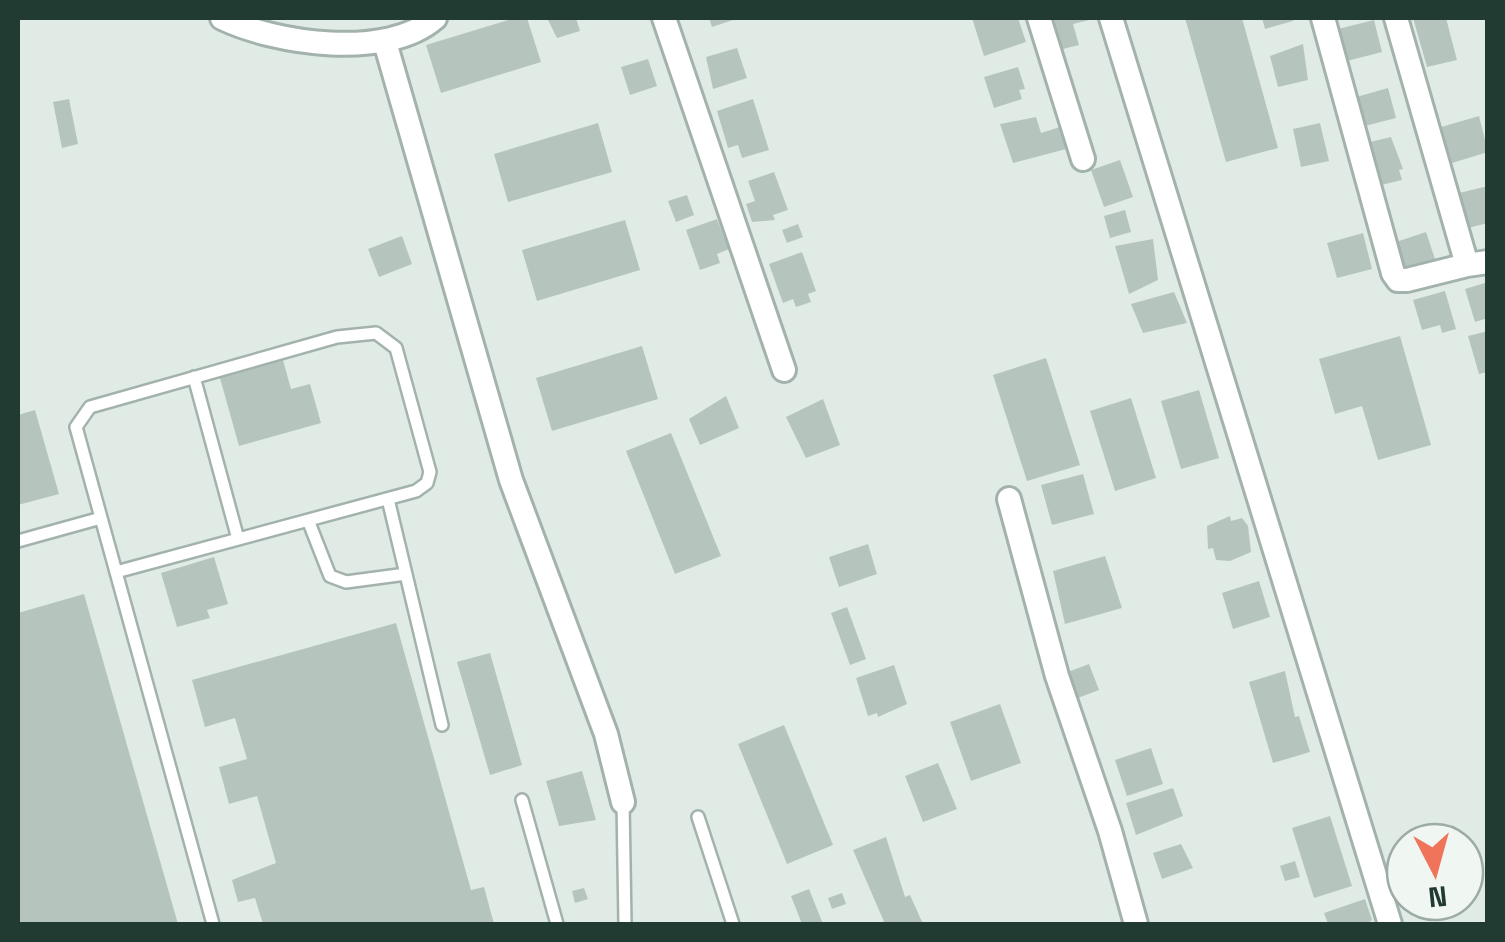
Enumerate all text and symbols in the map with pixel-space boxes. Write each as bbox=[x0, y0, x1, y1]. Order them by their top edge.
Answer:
north arrow bbox=[1385, 822, 1485, 922]
text: N bbox=[1426, 878, 1449, 916]

